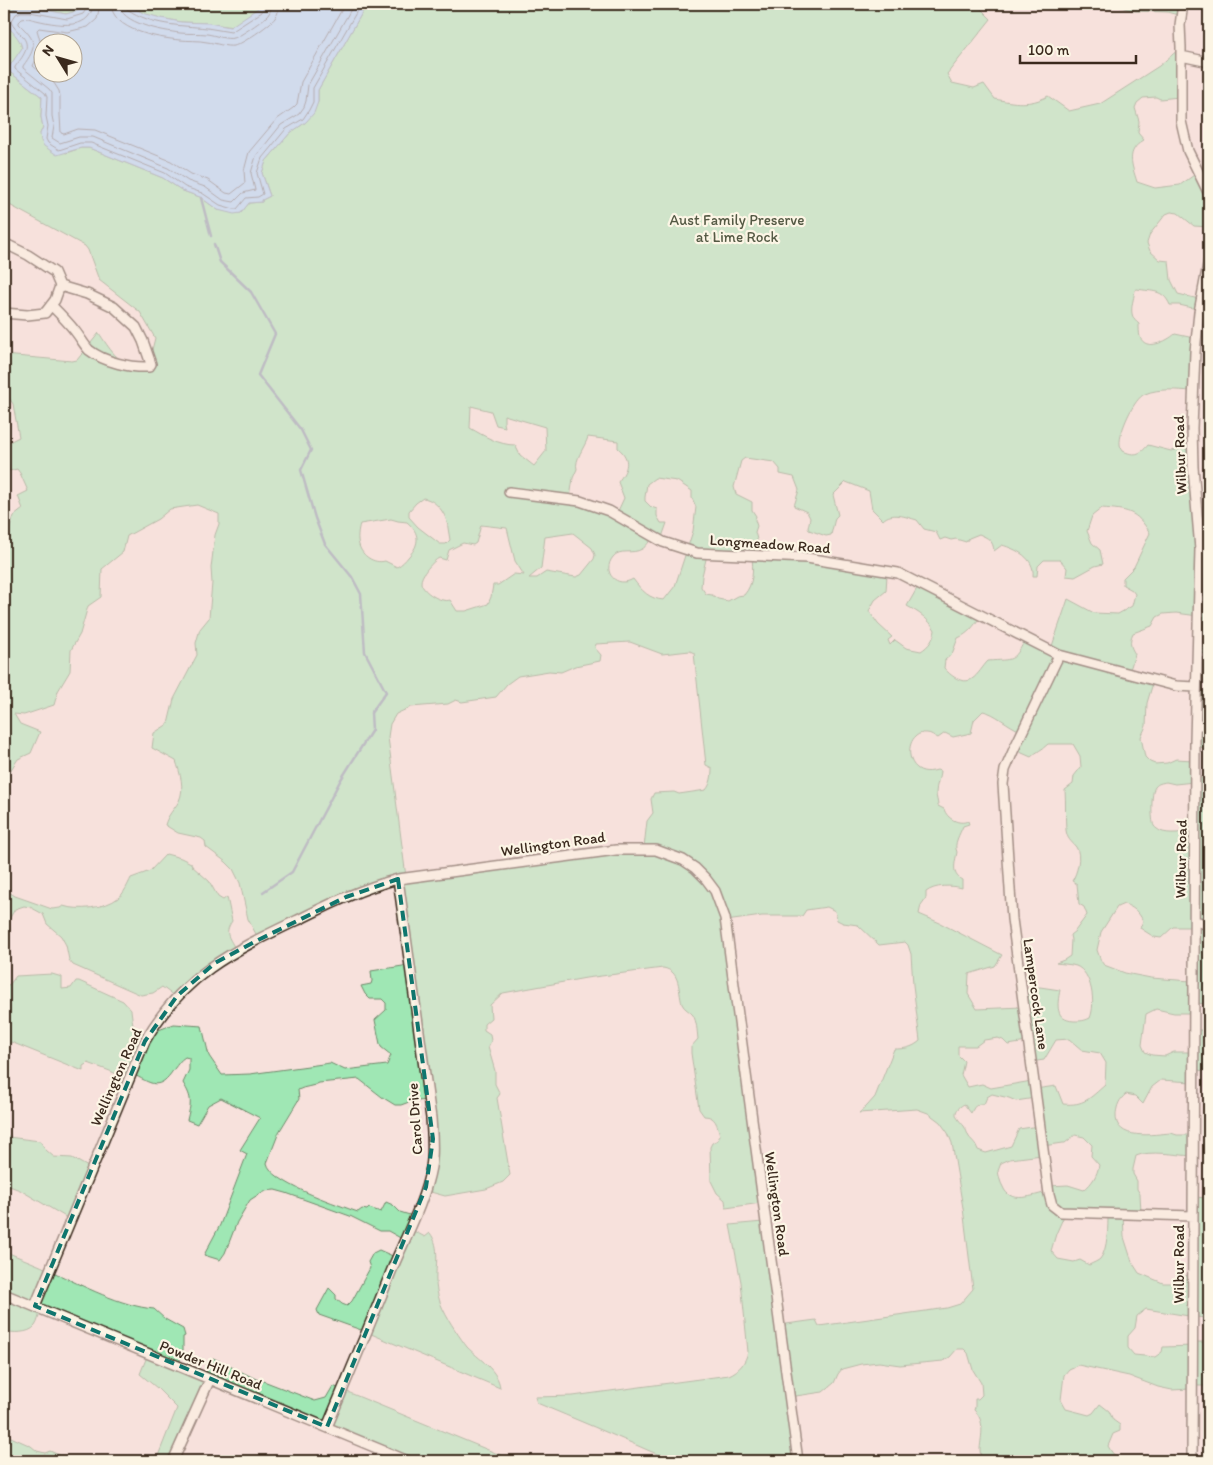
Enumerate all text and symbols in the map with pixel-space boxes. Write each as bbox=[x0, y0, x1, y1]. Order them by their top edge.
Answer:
north arrow bbox=[32, 32, 82, 82]
scale bar bbox=[1020, 32, 1137, 64]
text: 100 m bbox=[1028, 41, 1070, 59]
text: N bbox=[38, 42, 58, 59]
park label: Aust Family Preserve at Lime Rock bbox=[670, 211, 804, 246]
street label: Wilbur Road bbox=[1170, 414, 1190, 495]
street label: Longmeadow Road bbox=[709, 531, 831, 557]
street label: Wilbur Road bbox=[1171, 819, 1191, 899]
street label: Wellington Road bbox=[500, 828, 607, 860]
street label: Lampercock Lane bbox=[1019, 937, 1053, 1051]
street label: Wellington Road bbox=[86, 1025, 146, 1129]
street label: Carol Drive bbox=[404, 1082, 426, 1156]
street label: Wellington Road bbox=[761, 1151, 793, 1258]
street label: Wilbur Road bbox=[1170, 1224, 1188, 1304]
street label: Powder Hill Road bbox=[157, 1336, 265, 1394]

